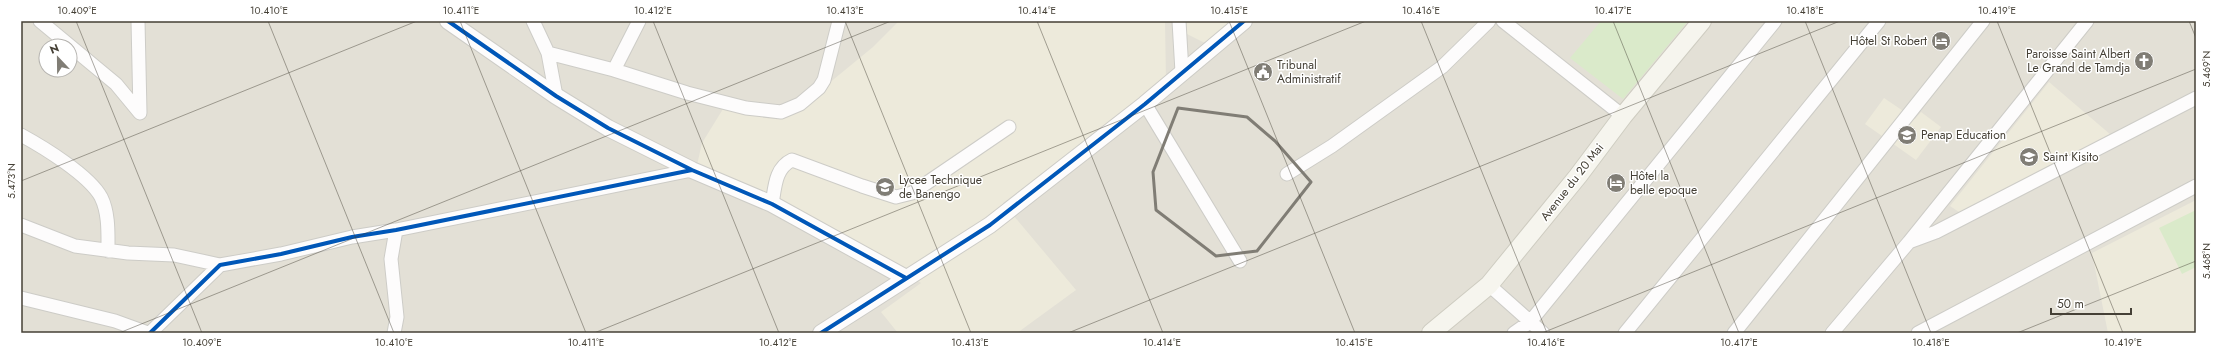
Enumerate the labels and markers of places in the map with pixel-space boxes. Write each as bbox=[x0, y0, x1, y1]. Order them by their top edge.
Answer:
hotel icon: Hôtel St Robert bbox=[1930, 30, 1952, 52]
place label: Hôtel St Robert bbox=[1850, 32, 1927, 50]
place label: Paroisse Saint Albert Le Grand de Tamdja bbox=[2026, 45, 2130, 77]
church icon: Paroisse Saint Albert Le Grand de Tamdja bbox=[2133, 50, 2155, 72]
place label: Tribunal Administratif bbox=[1277, 56, 1341, 88]
public building icon: Tribunal Administratif bbox=[1252, 61, 1274, 83]
school or university icon: Penap Education bbox=[1896, 124, 1918, 146]
place label: Penap Education bbox=[1921, 126, 2006, 144]
school or university icon: Saint Kisito bbox=[2018, 146, 2040, 168]
place label: Saint Kisito bbox=[2043, 148, 2099, 166]
place label: Hôtel la belle epoque bbox=[1630, 167, 1697, 199]
place label: Lycee Technique de Banengo bbox=[899, 171, 982, 203]
hotel icon: Hôtel la belle epoque bbox=[1605, 172, 1627, 194]
school or university icon: Lycee Technique de Banengo bbox=[874, 176, 896, 198]

